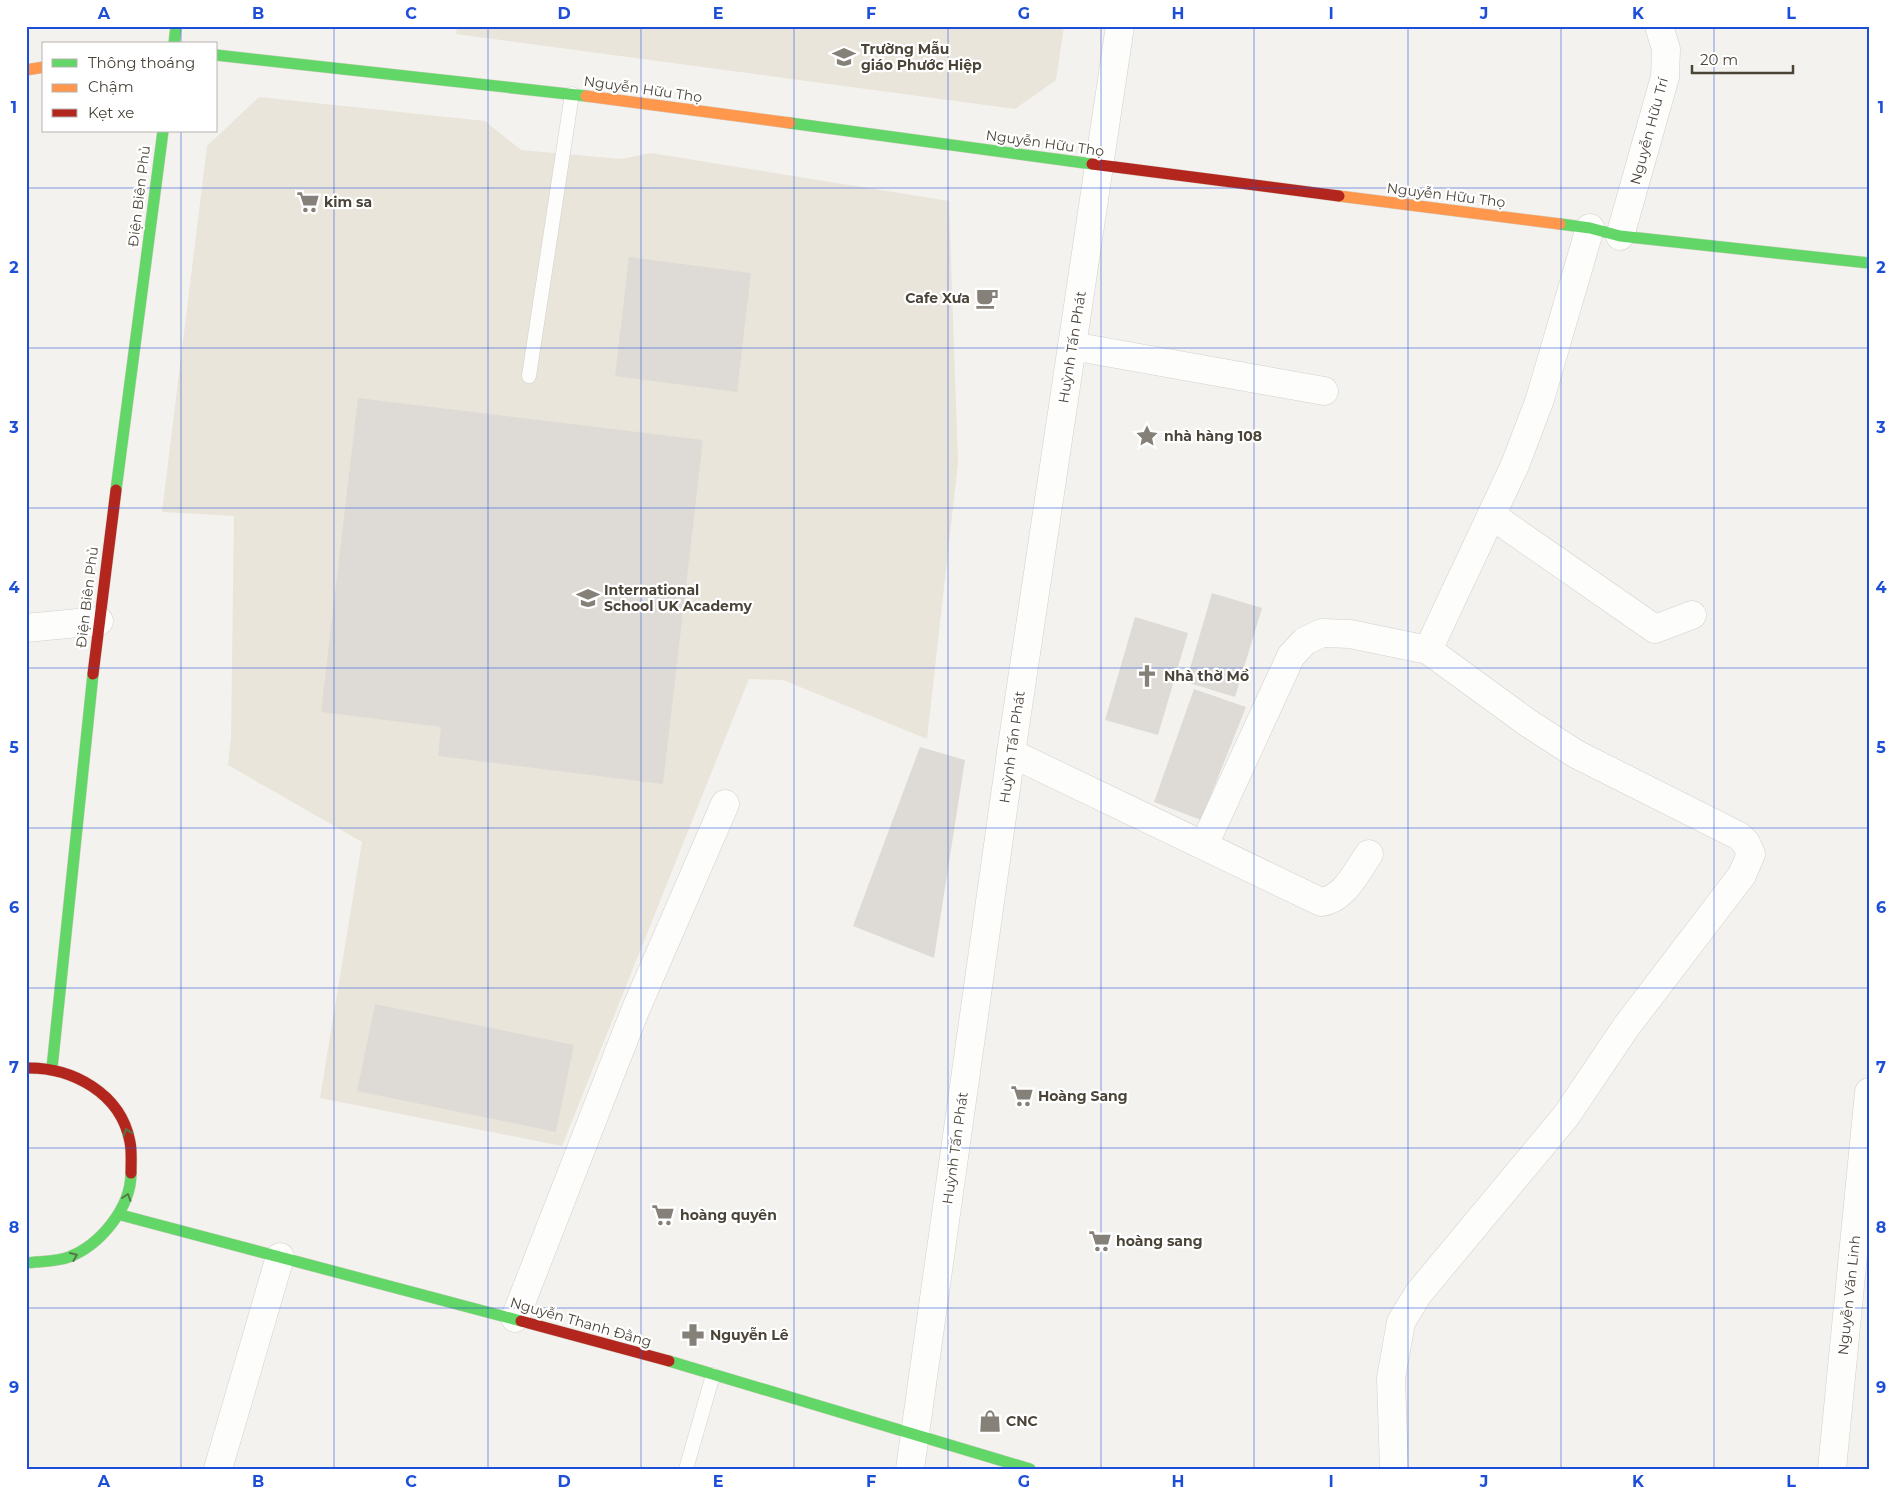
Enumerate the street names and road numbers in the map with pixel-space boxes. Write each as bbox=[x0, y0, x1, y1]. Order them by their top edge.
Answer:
street label: Nguyễn Hữu Thọ bbox=[583, 72, 704, 106]
street label: Nguyễn Hữu Trí bbox=[1626, 74, 1672, 187]
street label: Nguyễn Hữu Thọ bbox=[985, 126, 1106, 160]
street label: Điện Biên Phủ bbox=[124, 144, 154, 248]
street label: Nguyễn Hữu Thọ bbox=[1386, 179, 1507, 211]
street label: Huỳnh Tấn Phát bbox=[1054, 289, 1090, 404]
street label: Điện Biên Phủ bbox=[72, 545, 102, 649]
street label: Huỳnh Tấn Phát bbox=[995, 689, 1029, 804]
street label: Huỳnh Tấn Phát bbox=[938, 1090, 972, 1205]
street label: Nguyễn Văn Linh bbox=[1834, 1234, 1864, 1356]
street label: Nguyễn Thanh Đằng bbox=[508, 1293, 654, 1351]

